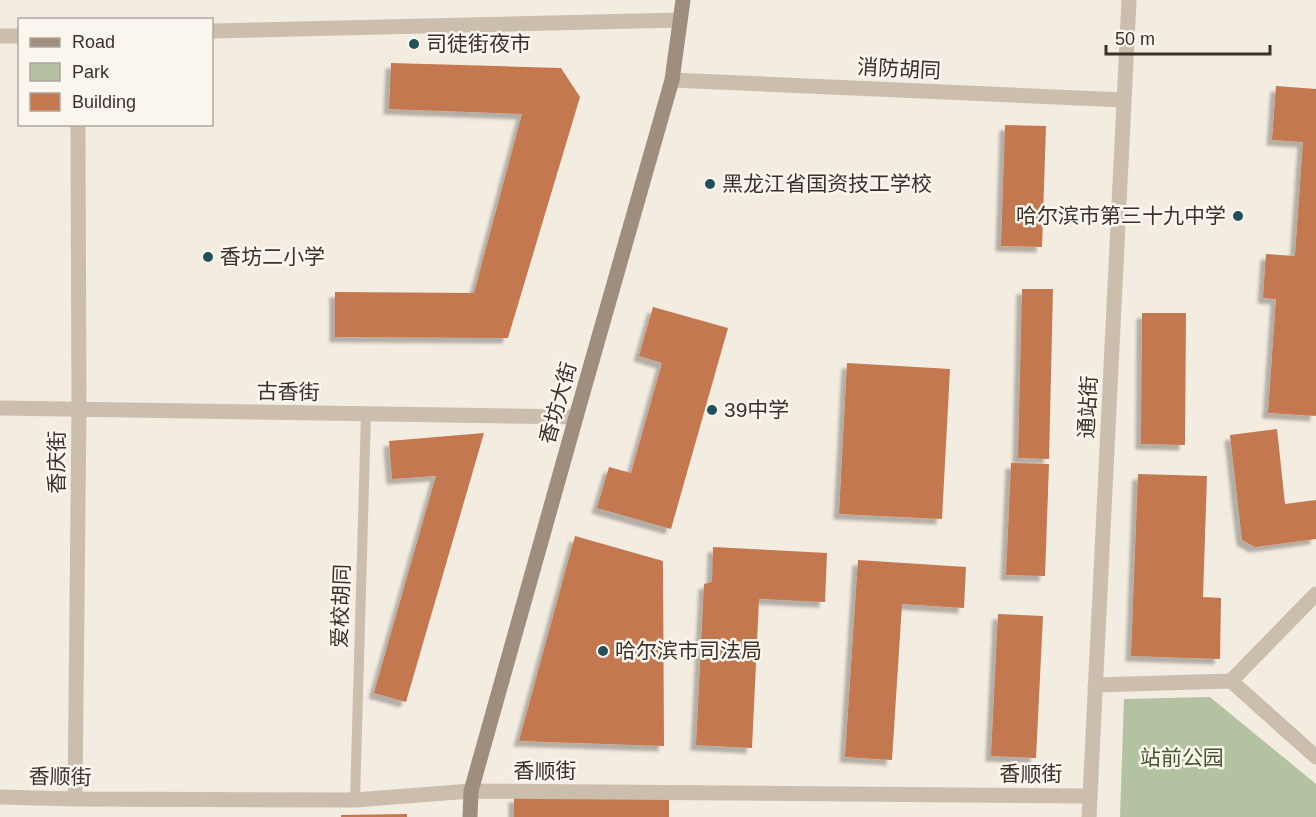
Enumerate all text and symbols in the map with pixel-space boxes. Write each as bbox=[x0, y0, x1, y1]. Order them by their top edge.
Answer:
legend bbox=[18, 18, 213, 126]
scale bar bbox=[1106, 18, 1270, 56]
text: 50 m bbox=[1115, 29, 1155, 49]
text: Road bbox=[72, 32, 115, 52]
place label: 司徒街夜市 bbox=[426, 32, 531, 55]
marker: 司徒街夜市 bbox=[407, 37, 421, 51]
street label: 消防胡同 bbox=[856, 55, 942, 82]
text: Park bbox=[72, 62, 110, 82]
text: Building bbox=[72, 92, 136, 112]
place label: 黑龙江省国资技工学校 bbox=[722, 172, 932, 195]
marker: 黑龙江省国资技工学校 bbox=[703, 177, 717, 191]
place label: 哈尔滨市第三十九中学 bbox=[1016, 204, 1226, 227]
marker: 哈尔滨市第三十九中学 bbox=[1231, 209, 1245, 223]
place label: 香坊二小学 bbox=[220, 245, 325, 268]
marker: 香坊二小学 bbox=[201, 250, 215, 264]
street label: 香坊大街 bbox=[535, 359, 580, 446]
street label: 通站街 bbox=[1074, 375, 1101, 439]
street label: 古香街 bbox=[256, 379, 320, 404]
place label: 39中学 bbox=[724, 398, 789, 421]
marker: 39中学 bbox=[705, 403, 719, 417]
street label: 香庆街 bbox=[45, 431, 68, 494]
street label: 爱校胡同 bbox=[328, 564, 353, 648]
place label: 哈尔滨市司法局 bbox=[615, 639, 762, 662]
marker: 哈尔滨市司法局 bbox=[596, 644, 610, 658]
park label: 站前公园 bbox=[1140, 746, 1224, 769]
street label: 香顺街 bbox=[514, 759, 577, 782]
street label: 香顺街 bbox=[1000, 762, 1063, 785]
street label: 香顺街 bbox=[28, 764, 92, 789]

